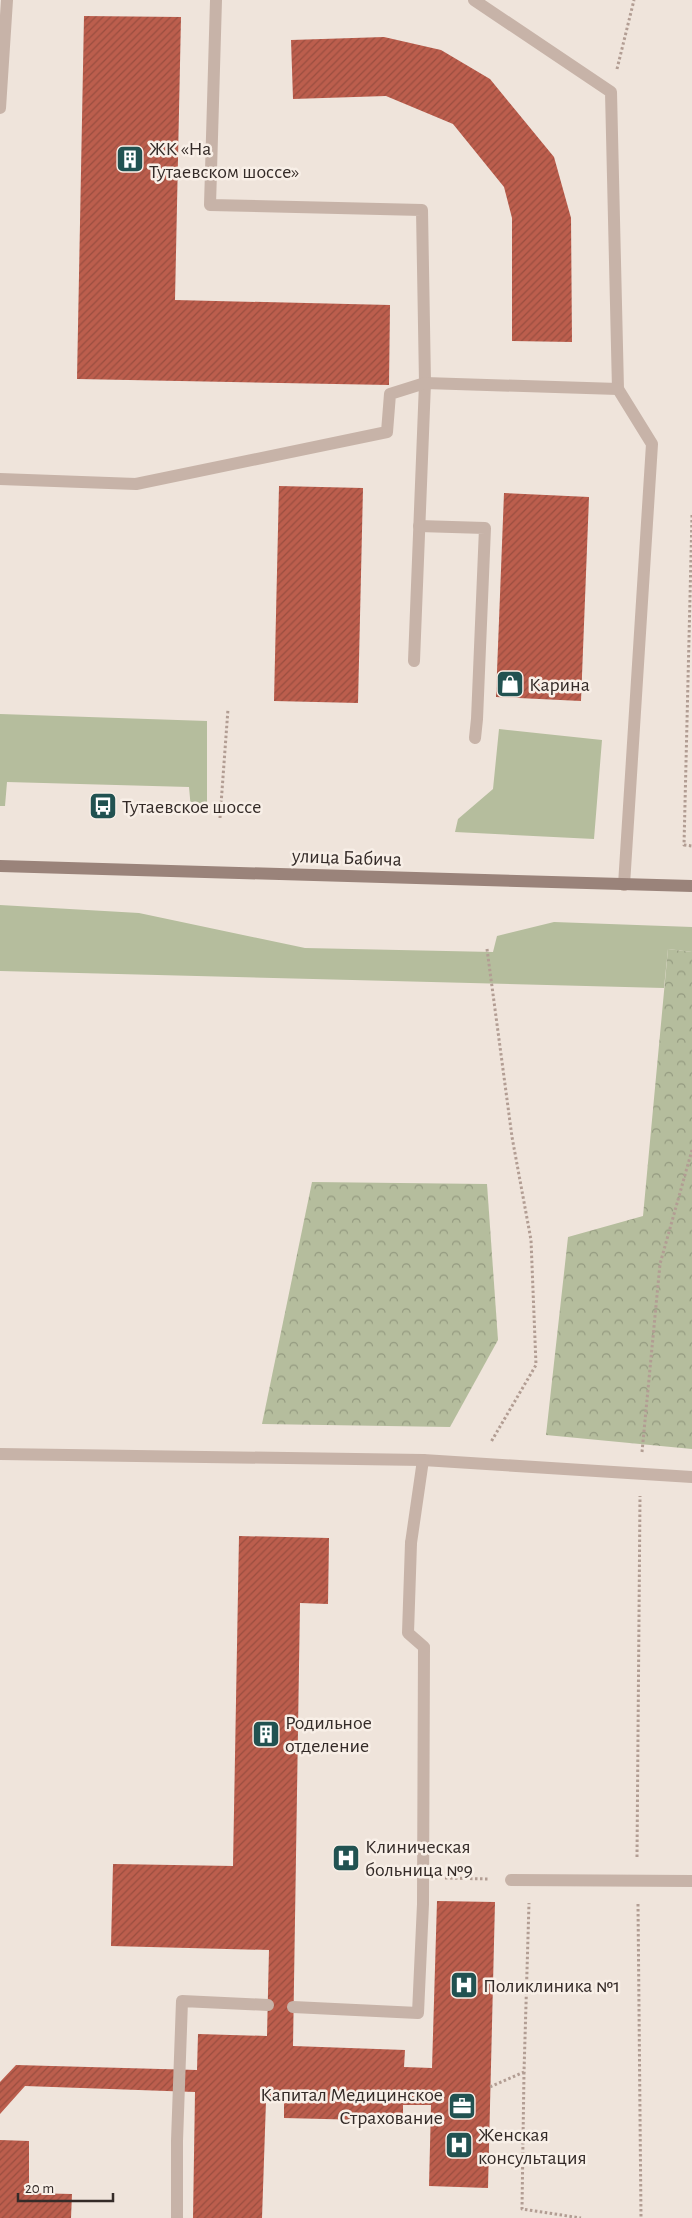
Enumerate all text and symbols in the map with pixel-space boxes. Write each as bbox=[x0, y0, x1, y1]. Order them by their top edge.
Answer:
place label: ЖК «На Тутаевском шоссе» bbox=[149, 139, 299, 182]
building icon: ЖК «На Тутаевском шоссе» bbox=[115, 144, 145, 174]
shop icon: Карина bbox=[495, 669, 525, 699]
place label: Карина bbox=[529, 675, 590, 695]
bus stop icon: Тутаевское шоссе bbox=[88, 791, 118, 821]
place label: Тутаевское шоссе bbox=[122, 797, 262, 817]
street label: улица Бабича bbox=[291, 846, 402, 870]
place label: Родильное отделение bbox=[285, 1713, 372, 1756]
building icon: Родильное отделение bbox=[251, 1719, 281, 1749]
place label: Клиническая больница №9 bbox=[365, 1837, 473, 1880]
hospital icon: Клиническая больница №9 bbox=[331, 1843, 361, 1873]
hospital icon: Поликлиника №1 bbox=[449, 1970, 479, 2000]
place label: Поликлиника №1 bbox=[483, 1976, 620, 1996]
place label: Капитал Медицинское Страхование bbox=[260, 2085, 443, 2128]
office icon: Капитал Медицинское Страхование bbox=[447, 2091, 477, 2121]
place label: Женская консультация bbox=[478, 2125, 587, 2168]
hospital icon: Женская консультация bbox=[444, 2130, 474, 2160]
scale bar bbox=[18, 2170, 112, 2202]
text: 20 m bbox=[25, 2181, 54, 2196]

